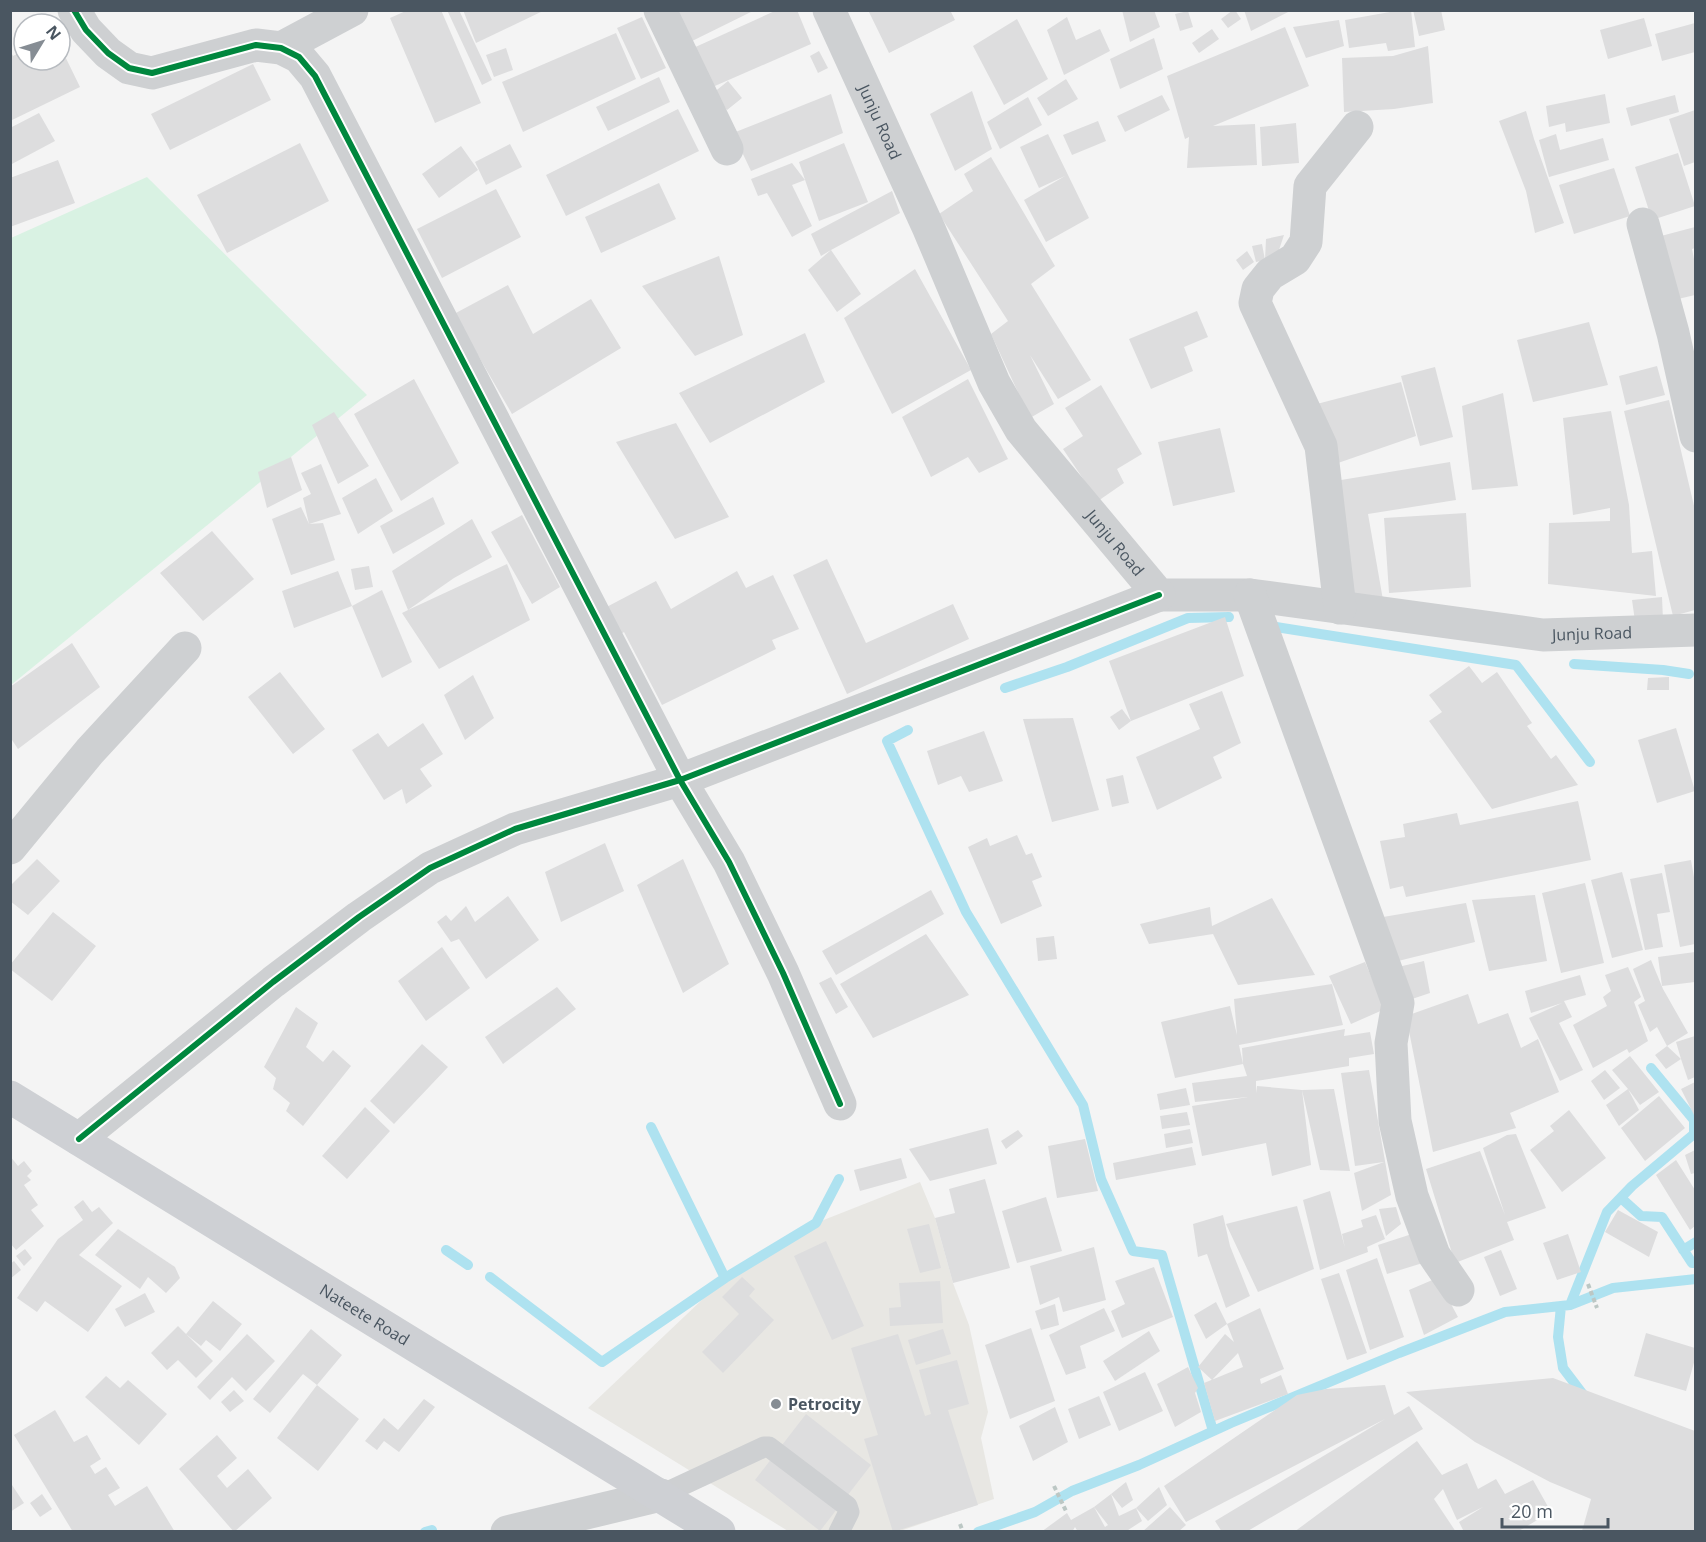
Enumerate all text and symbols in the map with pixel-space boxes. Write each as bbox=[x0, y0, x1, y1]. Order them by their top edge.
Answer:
north arrow bbox=[12, 12, 72, 72]
text: N bbox=[41, 21, 66, 45]
street label: Junju Road bbox=[853, 79, 907, 163]
street label: Junju Road bbox=[1080, 503, 1149, 580]
street label: Junju Road bbox=[1550, 621, 1632, 646]
street label: Nateete Road bbox=[316, 1279, 414, 1351]
place label: Petrocity bbox=[788, 1393, 862, 1415]
marker: Petrocity bbox=[769, 1397, 783, 1411]
scale bar bbox=[1502, 1491, 1608, 1529]
text: 20 m bbox=[1511, 1499, 1553, 1523]

